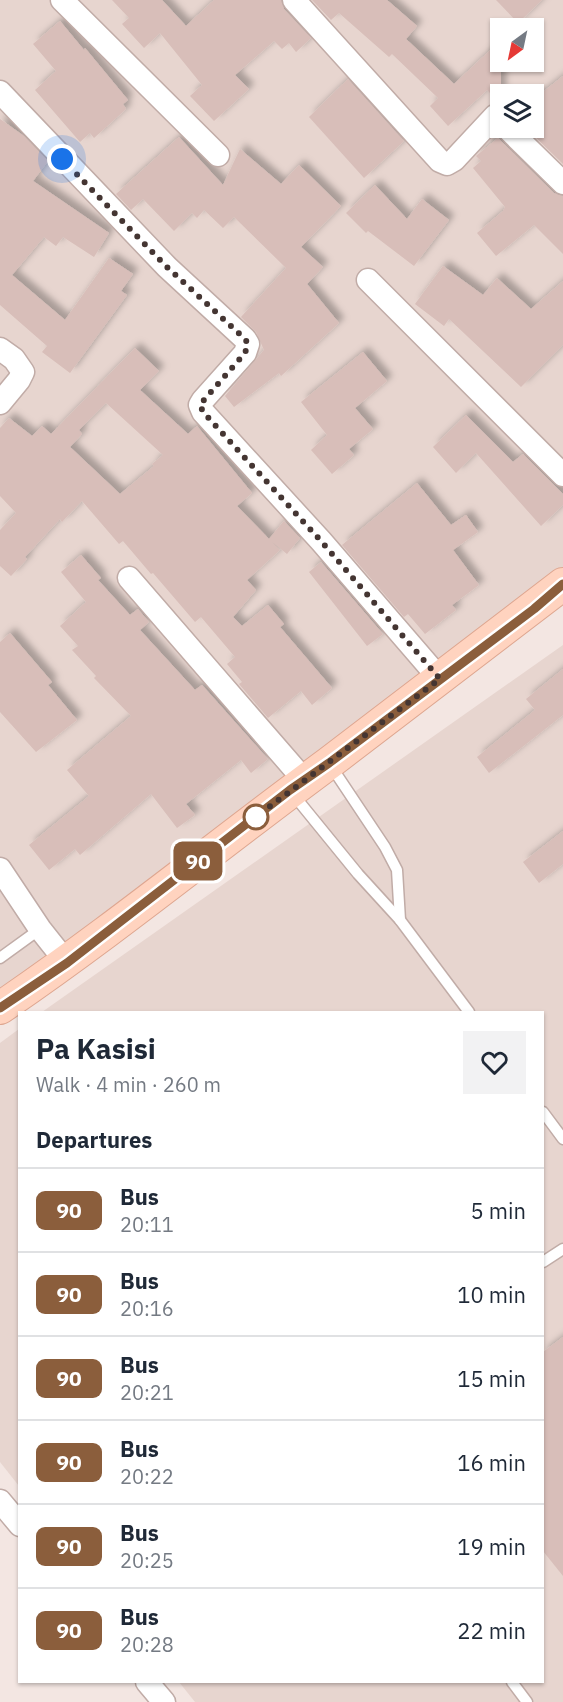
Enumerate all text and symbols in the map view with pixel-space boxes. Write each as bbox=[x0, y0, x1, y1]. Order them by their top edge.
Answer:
north arrow bbox=[490, 18, 544, 72]
map controls bbox=[490, 18, 544, 138]
button: layers bbox=[490, 84, 544, 138]
your location bbox=[47, 144, 77, 174]
unlabelled marker bbox=[243, 804, 269, 830]
line badge: 90 bbox=[171, 842, 225, 880]
text: 90 bbox=[185, 847, 211, 875]
text: Pa Kasisi bbox=[36, 1030, 156, 1067]
button: heart bbox=[463, 1031, 526, 1094]
text: Walk · 4 min · 260 m bbox=[36, 1071, 221, 1098]
text: Departures bbox=[36, 1125, 152, 1154]
text: Bus bbox=[120, 1182, 159, 1211]
text: 90 bbox=[56, 1196, 82, 1224]
text: 5 min bbox=[470, 1196, 526, 1225]
text: 20:11 bbox=[120, 1211, 174, 1238]
text: Bus bbox=[120, 1266, 159, 1295]
text: 90 bbox=[56, 1280, 82, 1308]
text: 10 min bbox=[457, 1280, 526, 1309]
text: 20:16 bbox=[120, 1295, 174, 1322]
text: Bus bbox=[120, 1350, 159, 1379]
text: 90 bbox=[56, 1364, 82, 1392]
text: 15 min bbox=[457, 1364, 526, 1393]
text: 20:21 bbox=[120, 1379, 174, 1406]
text: Bus bbox=[120, 1434, 159, 1463]
text: 90 bbox=[56, 1448, 82, 1476]
text: 16 min bbox=[457, 1448, 526, 1477]
text: 20:22 bbox=[120, 1463, 174, 1490]
text: Bus bbox=[120, 1518, 159, 1547]
text: 90 bbox=[56, 1532, 82, 1560]
text: 19 min bbox=[457, 1532, 526, 1561]
text: 20:25 bbox=[120, 1547, 174, 1574]
text: Bus bbox=[120, 1602, 159, 1631]
text: 90 bbox=[56, 1616, 82, 1644]
text: 22 min bbox=[457, 1616, 526, 1645]
text: 20:28 bbox=[120, 1631, 174, 1658]

